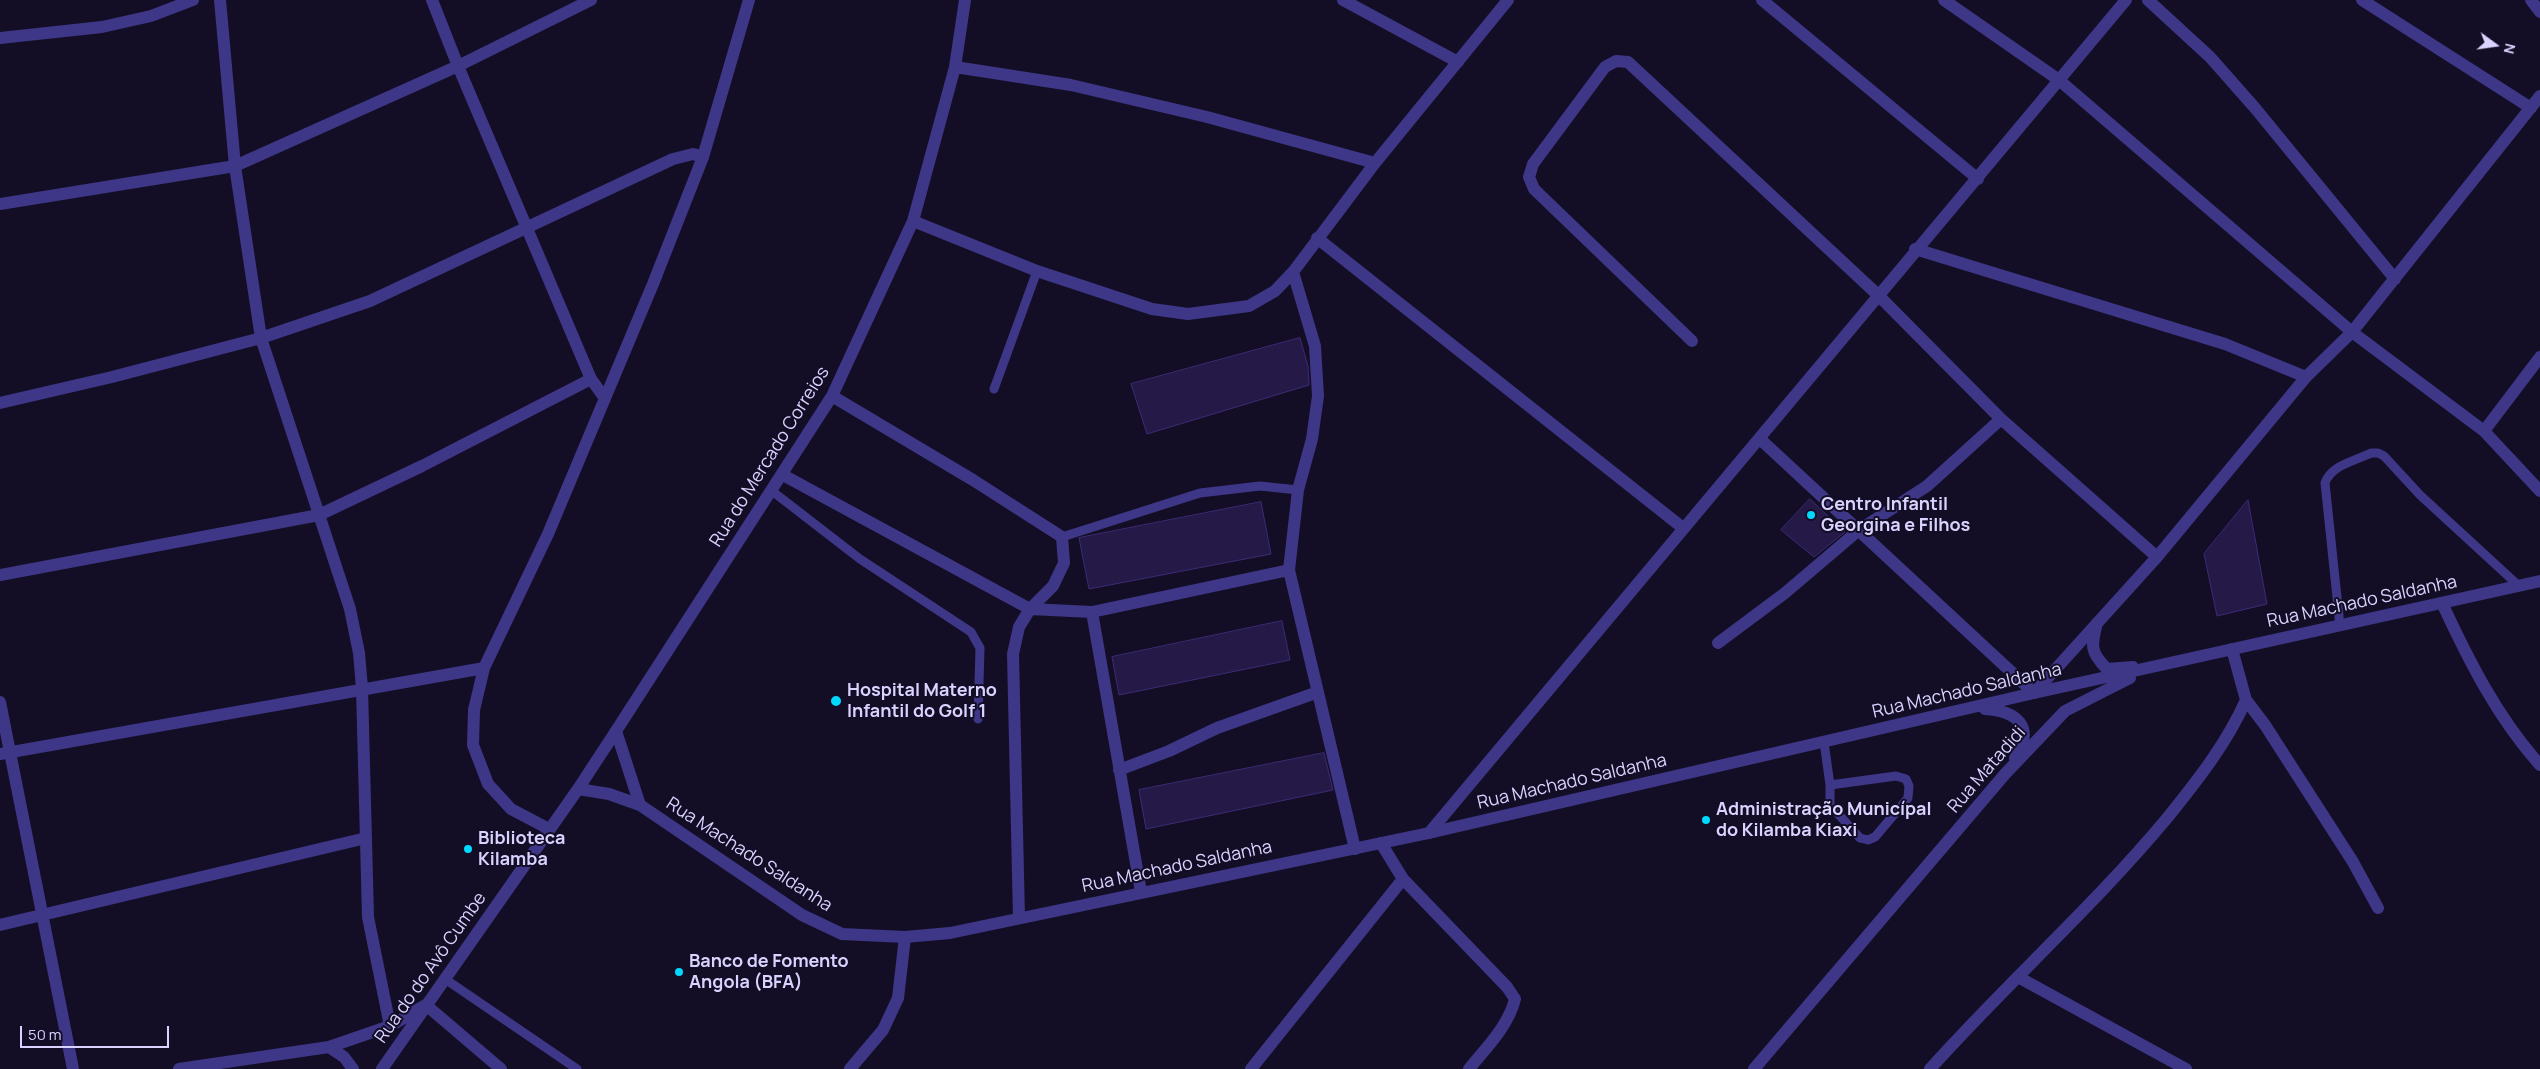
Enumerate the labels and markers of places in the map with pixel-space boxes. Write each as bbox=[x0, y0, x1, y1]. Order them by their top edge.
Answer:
place label: Centro Infantil Georgina e Filhos bbox=[1821, 494, 1970, 536]
marker: Centro Infantil Georgina e Filhos bbox=[1805, 509, 1817, 521]
place label: Hospital Materno Infantil do Golf 1 bbox=[847, 680, 997, 722]
marker: Hospital Materno Infantil do Golf 1 bbox=[829, 694, 843, 708]
place label: Administração Municípal do Kilamba Kiaxi bbox=[1716, 799, 1931, 842]
marker: Administração Municípal do Kilamba Kiaxi bbox=[1700, 814, 1712, 826]
place label: Biblioteca Kilamba bbox=[478, 828, 565, 871]
marker: Biblioteca Kilamba bbox=[462, 843, 474, 855]
place label: Banco de Fomento Angola (BFA) bbox=[689, 951, 849, 994]
marker: Banco de Fomento Angola (BFA) bbox=[673, 966, 685, 978]

